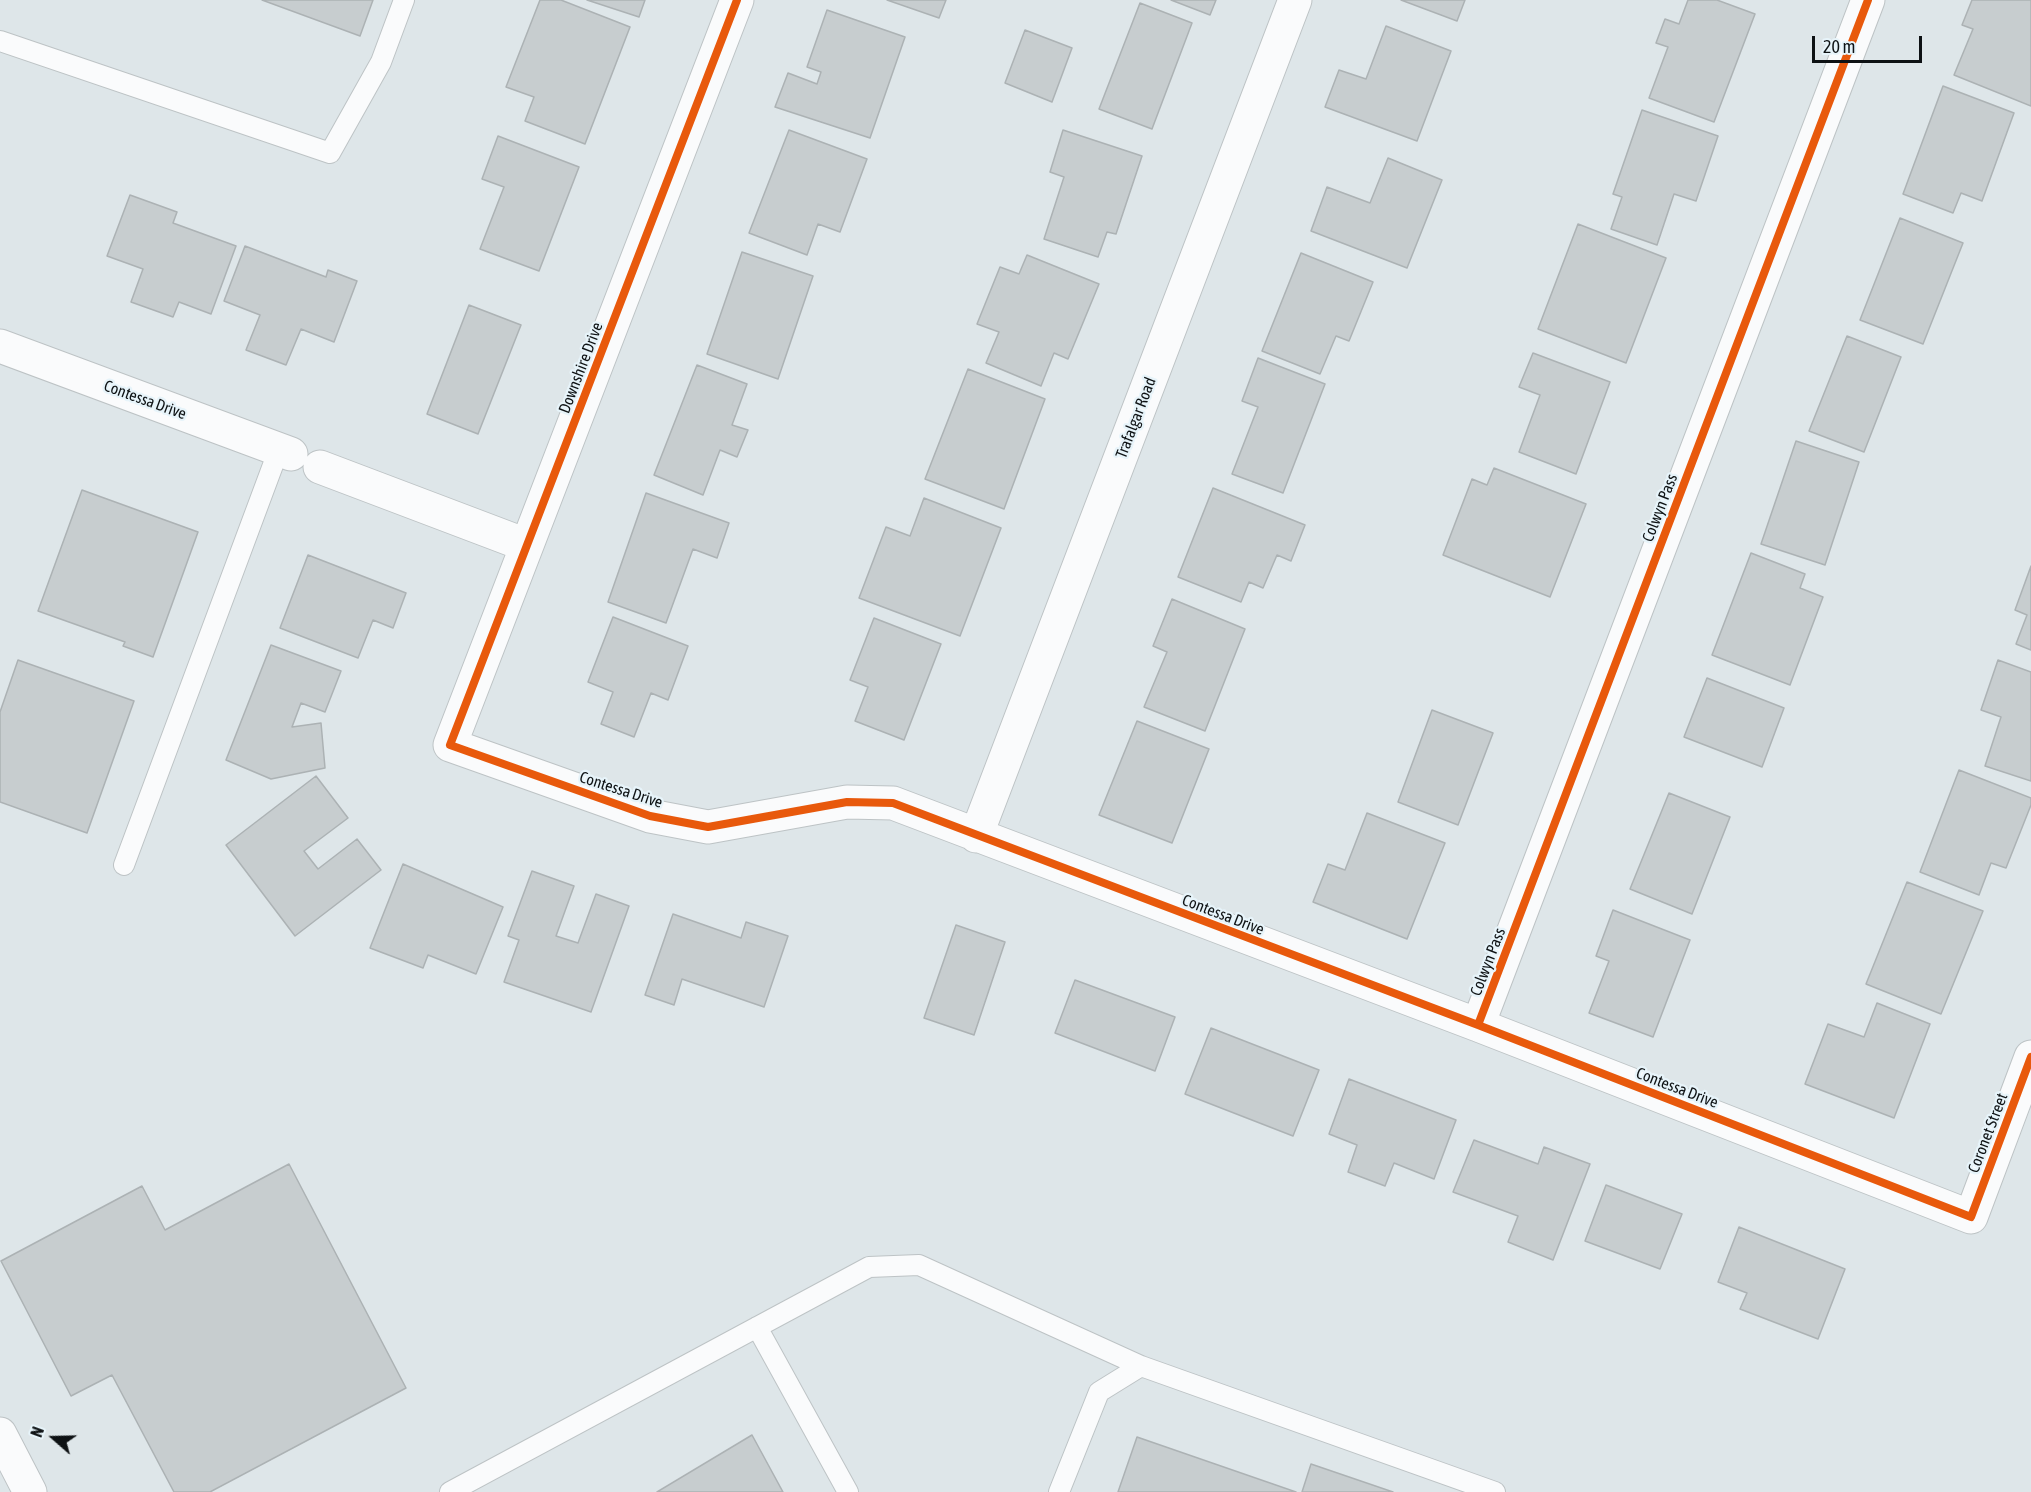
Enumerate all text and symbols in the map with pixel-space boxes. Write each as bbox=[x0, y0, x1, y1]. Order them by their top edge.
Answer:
scale bar bbox=[1815, 24, 1924, 62]
text: 20 m bbox=[1823, 36, 1855, 57]
street label: Downshire Drive bbox=[555, 320, 607, 416]
street label: Trafalgar Road bbox=[1112, 375, 1160, 461]
street label: Contessa Drive bbox=[101, 376, 189, 424]
street label: Colwyn Pass bbox=[1638, 471, 1682, 545]
street label: Contessa Drive bbox=[577, 768, 665, 812]
street label: Contessa Drive bbox=[1179, 891, 1267, 939]
street label: Colwyn Pass bbox=[1466, 925, 1510, 999]
street label: Contessa Drive bbox=[1633, 1064, 1721, 1112]
street label: Coronet Street bbox=[1964, 1090, 2012, 1176]
north arrow bbox=[24, 1408, 84, 1468]
text: N bbox=[27, 1424, 47, 1439]

